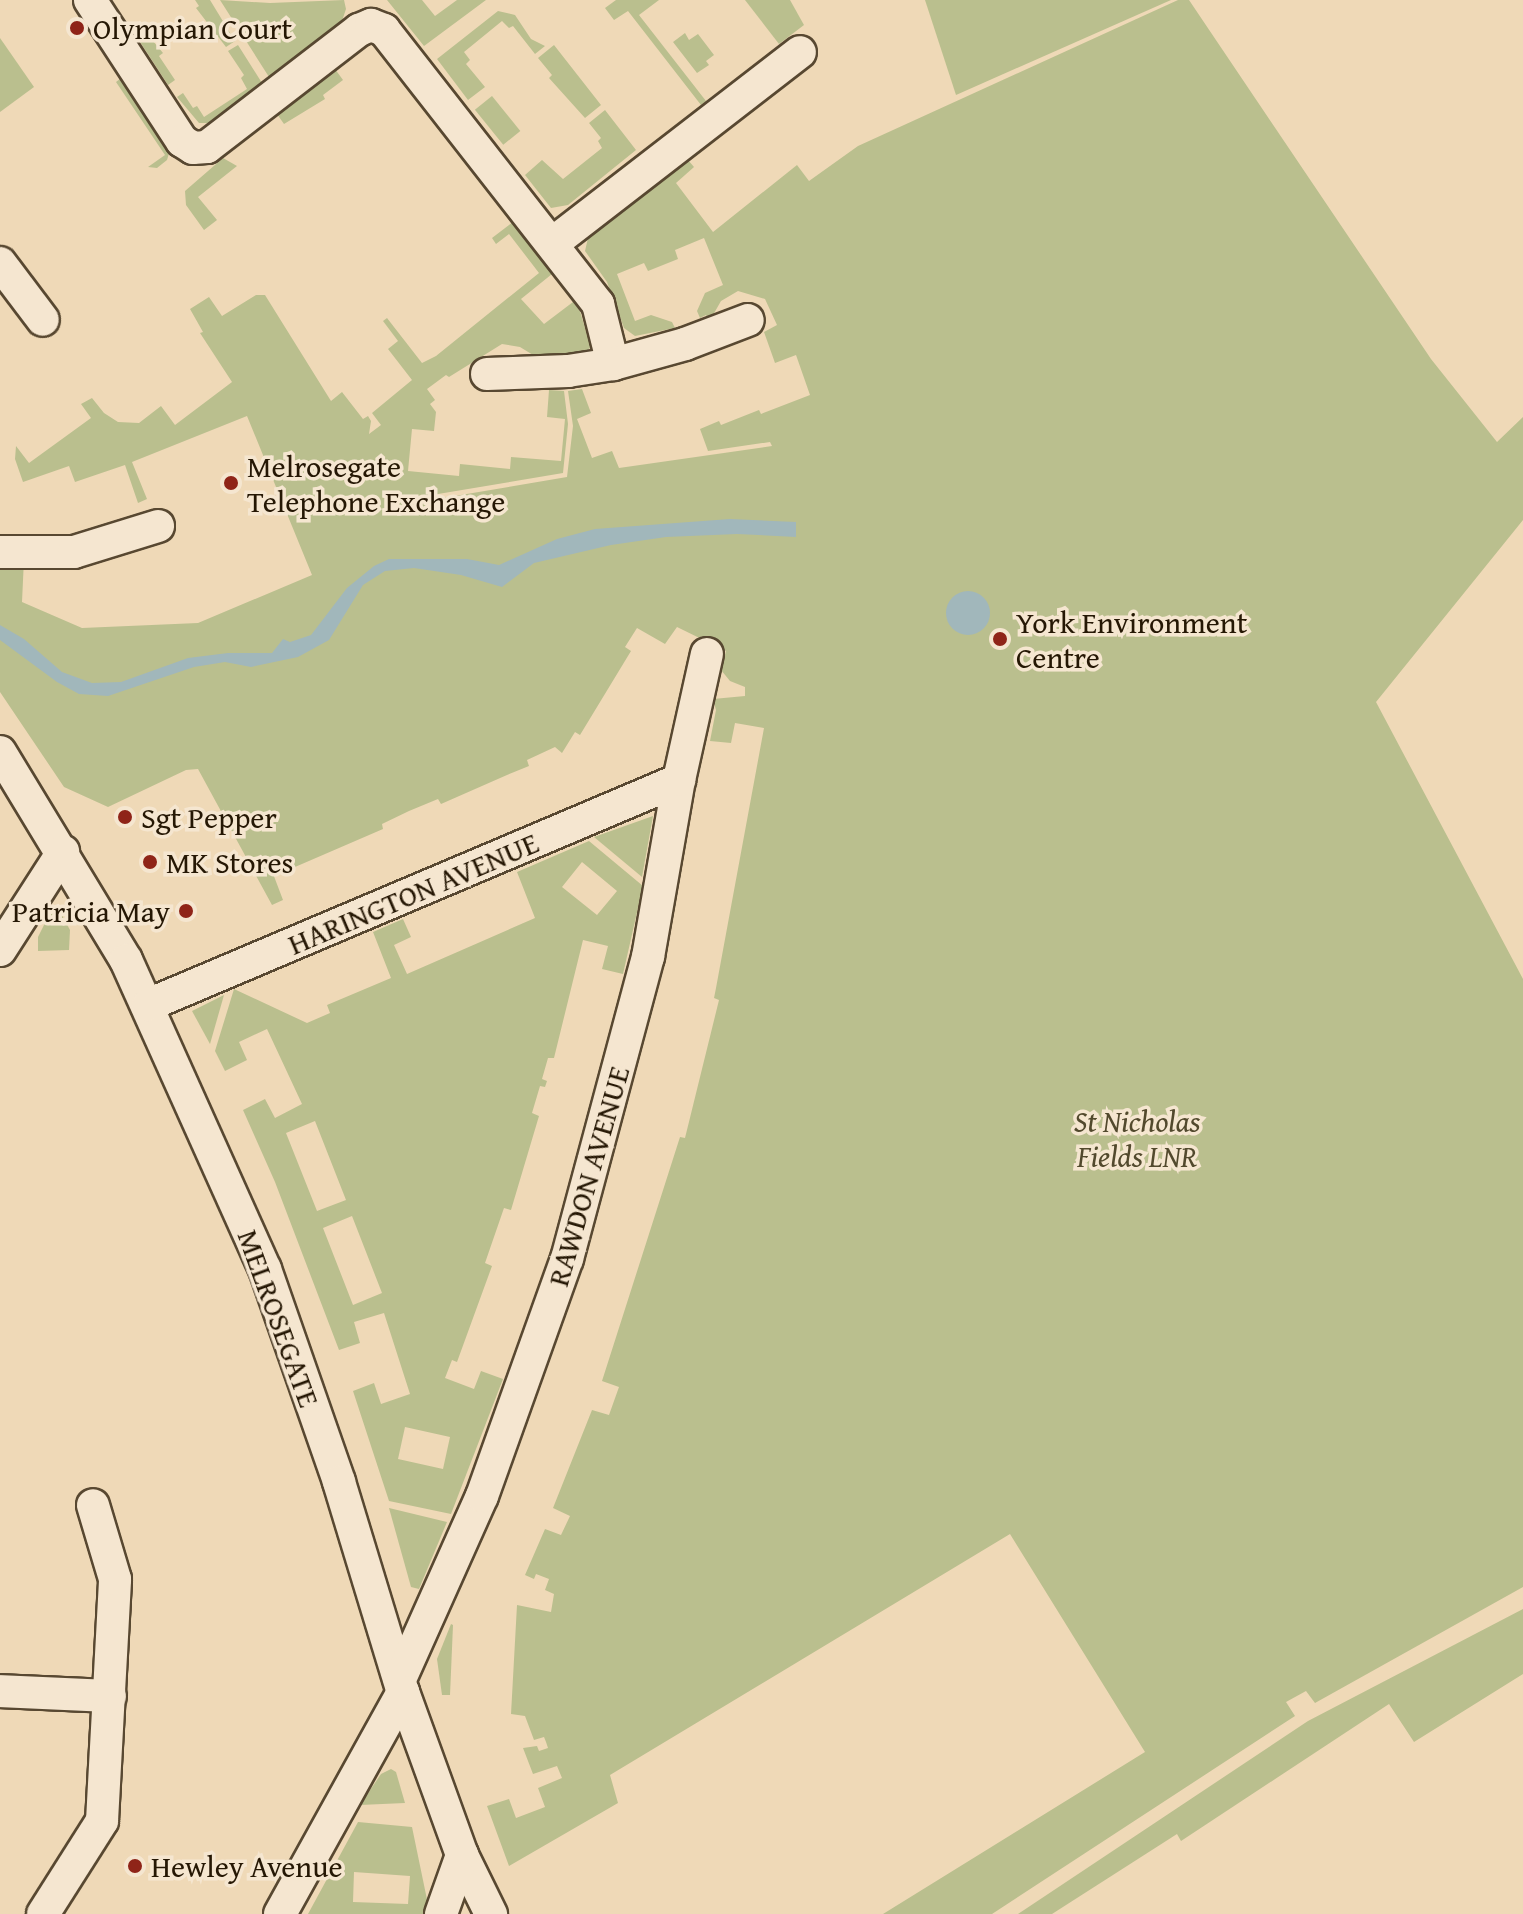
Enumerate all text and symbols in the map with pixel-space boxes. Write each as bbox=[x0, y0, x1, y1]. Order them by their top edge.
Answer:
place label: Olympian Court bbox=[93, 10, 292, 46]
marker: Olympian Court bbox=[68, 19, 86, 37]
place label: Melrosegate Telephone Exchange bbox=[247, 448, 505, 518]
marker: Melrosegate Telephone Exchange bbox=[222, 474, 240, 492]
place label: York Environment Centre bbox=[1016, 604, 1247, 674]
marker: York Environment Centre bbox=[991, 630, 1009, 648]
place label: Sgt Pepper bbox=[141, 799, 277, 835]
marker: Sgt Pepper bbox=[116, 808, 134, 826]
street label: HARINGTON AVENUE bbox=[282, 824, 544, 962]
place label: MK Stores bbox=[166, 844, 293, 880]
marker: MK Stores bbox=[141, 853, 159, 871]
place label: Patricia May bbox=[12, 893, 170, 929]
marker: Patricia May bbox=[177, 902, 195, 920]
street label: RAWDON AVENUE bbox=[539, 1062, 637, 1290]
park label: St Nicholas Fields LNR bbox=[1074, 1103, 1200, 1174]
street label: MELROSEGATE bbox=[230, 1224, 328, 1412]
place label: Hewley Avenue bbox=[151, 1848, 343, 1884]
marker: Hewley Avenue bbox=[126, 1857, 144, 1875]

